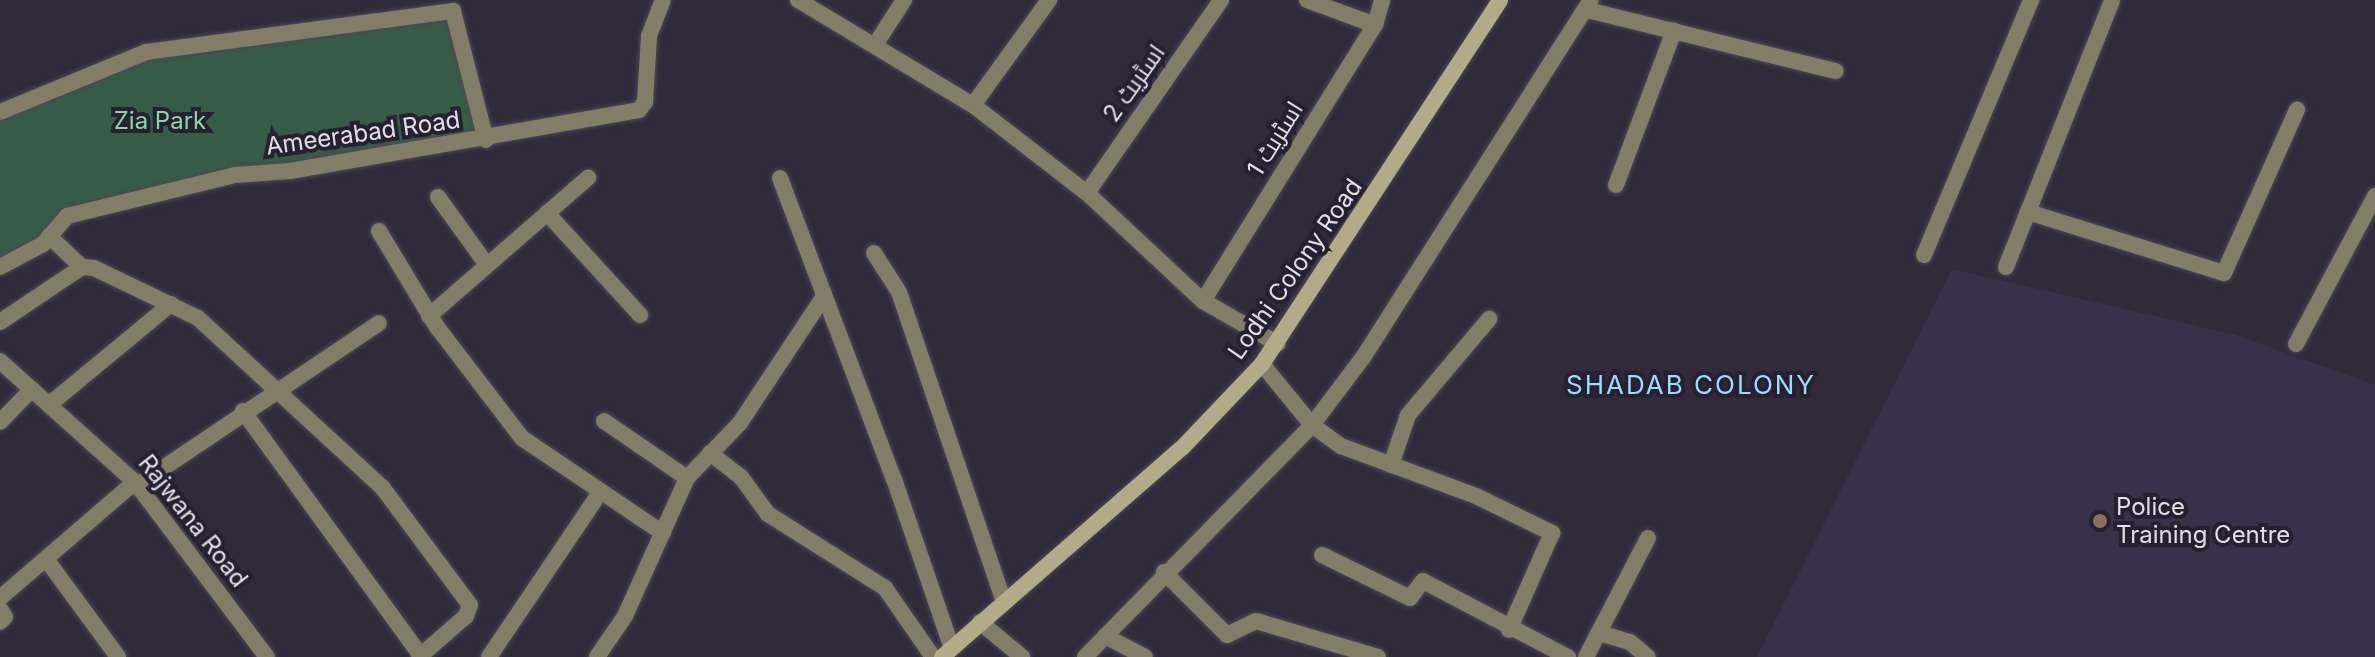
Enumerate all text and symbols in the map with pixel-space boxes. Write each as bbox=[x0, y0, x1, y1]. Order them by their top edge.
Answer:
street label: اسٹریٹ 2 bbox=[1097, 39, 1171, 127]
street label: اسٹریٹ 1 bbox=[1241, 96, 1309, 182]
street label: Ameerabad Road bbox=[264, 105, 462, 161]
park label: Zia Park bbox=[114, 107, 206, 135]
street label: Lodhi Colony Road bbox=[1222, 173, 1368, 365]
district label: SHADAB COLONY bbox=[1566, 369, 1816, 401]
street label: Rajwana Road bbox=[132, 449, 254, 593]
place label: Police Training Centre bbox=[2116, 493, 2290, 549]
marker: Police Training Centre bbox=[2091, 512, 2109, 530]

